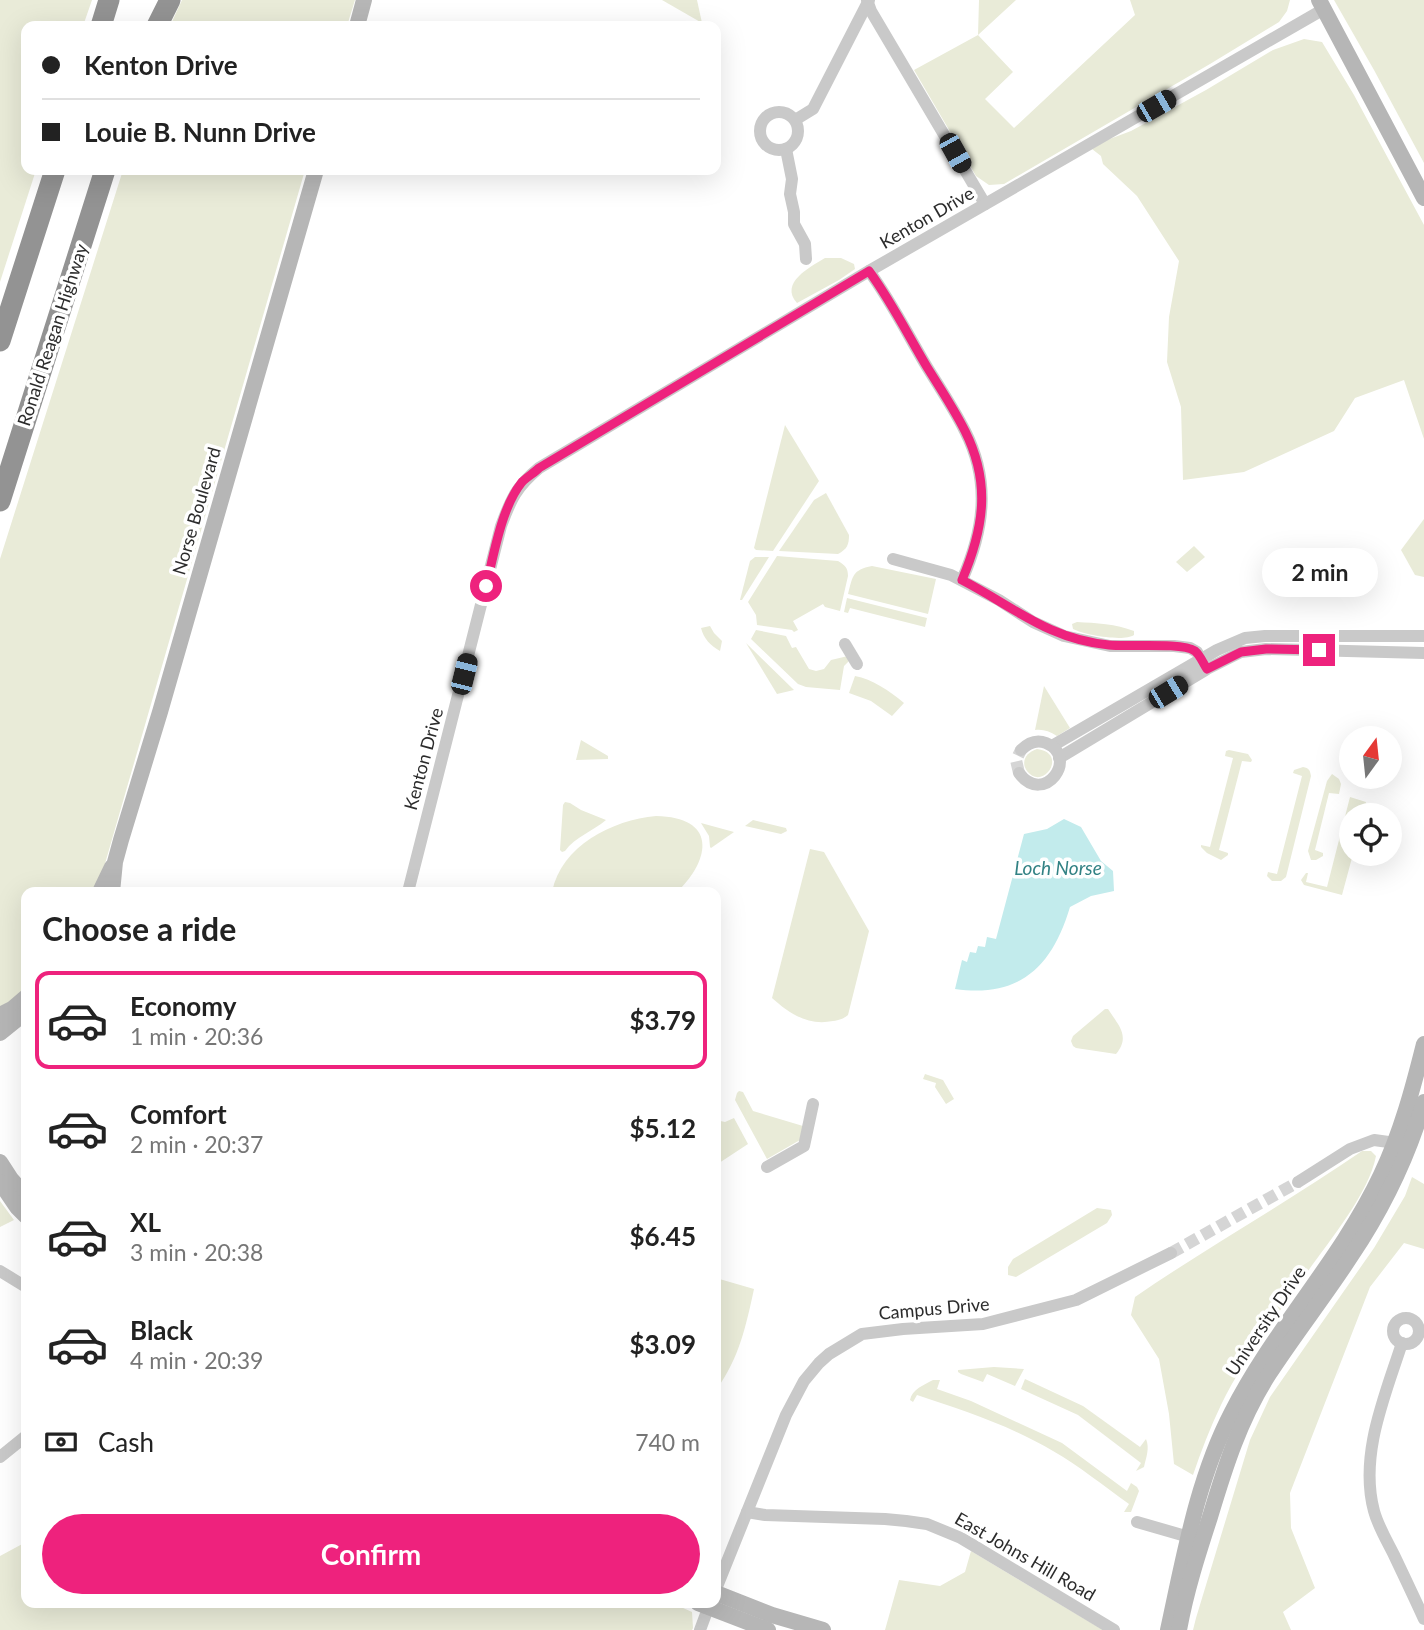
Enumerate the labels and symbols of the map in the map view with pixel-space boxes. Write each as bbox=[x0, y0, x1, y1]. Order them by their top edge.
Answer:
car bbox=[1133, 86, 1180, 126]
car bbox=[936, 130, 975, 176]
street label: Kenton Drive bbox=[876, 181, 977, 253]
street label: Ronald Reagan Highway bbox=[12, 240, 92, 429]
street label: Norse Boulevard bbox=[167, 444, 225, 577]
callout: 2 min bbox=[1261, 548, 1377, 598]
route start bbox=[470, 570, 502, 602]
route end bbox=[1303, 634, 1335, 666]
car bbox=[449, 651, 480, 697]
car bbox=[1145, 672, 1192, 712]
street label: Kenton Drive bbox=[399, 705, 447, 812]
north arrow bbox=[1339, 726, 1402, 789]
water label: Loch Norse bbox=[1014, 856, 1102, 879]
street label: University Drive bbox=[1220, 1262, 1310, 1379]
street label: Campus Drive bbox=[878, 1292, 990, 1324]
street label: East Johns Hill Road bbox=[951, 1507, 1100, 1605]

